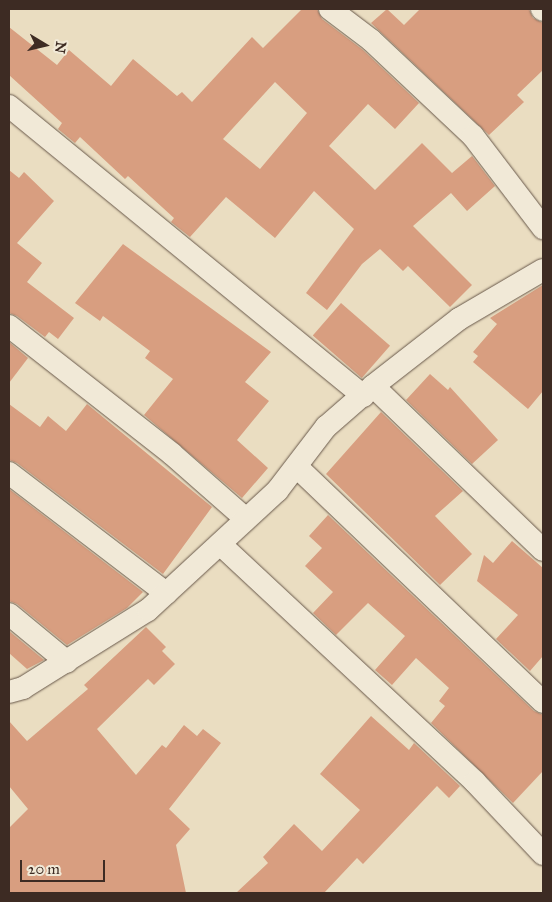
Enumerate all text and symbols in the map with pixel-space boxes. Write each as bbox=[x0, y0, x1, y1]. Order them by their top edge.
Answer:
north arrow bbox=[20, 20, 70, 70]
text: N bbox=[51, 40, 70, 55]
scale bar bbox=[22, 850, 108, 882]
text: 20 m bbox=[28, 860, 60, 878]

